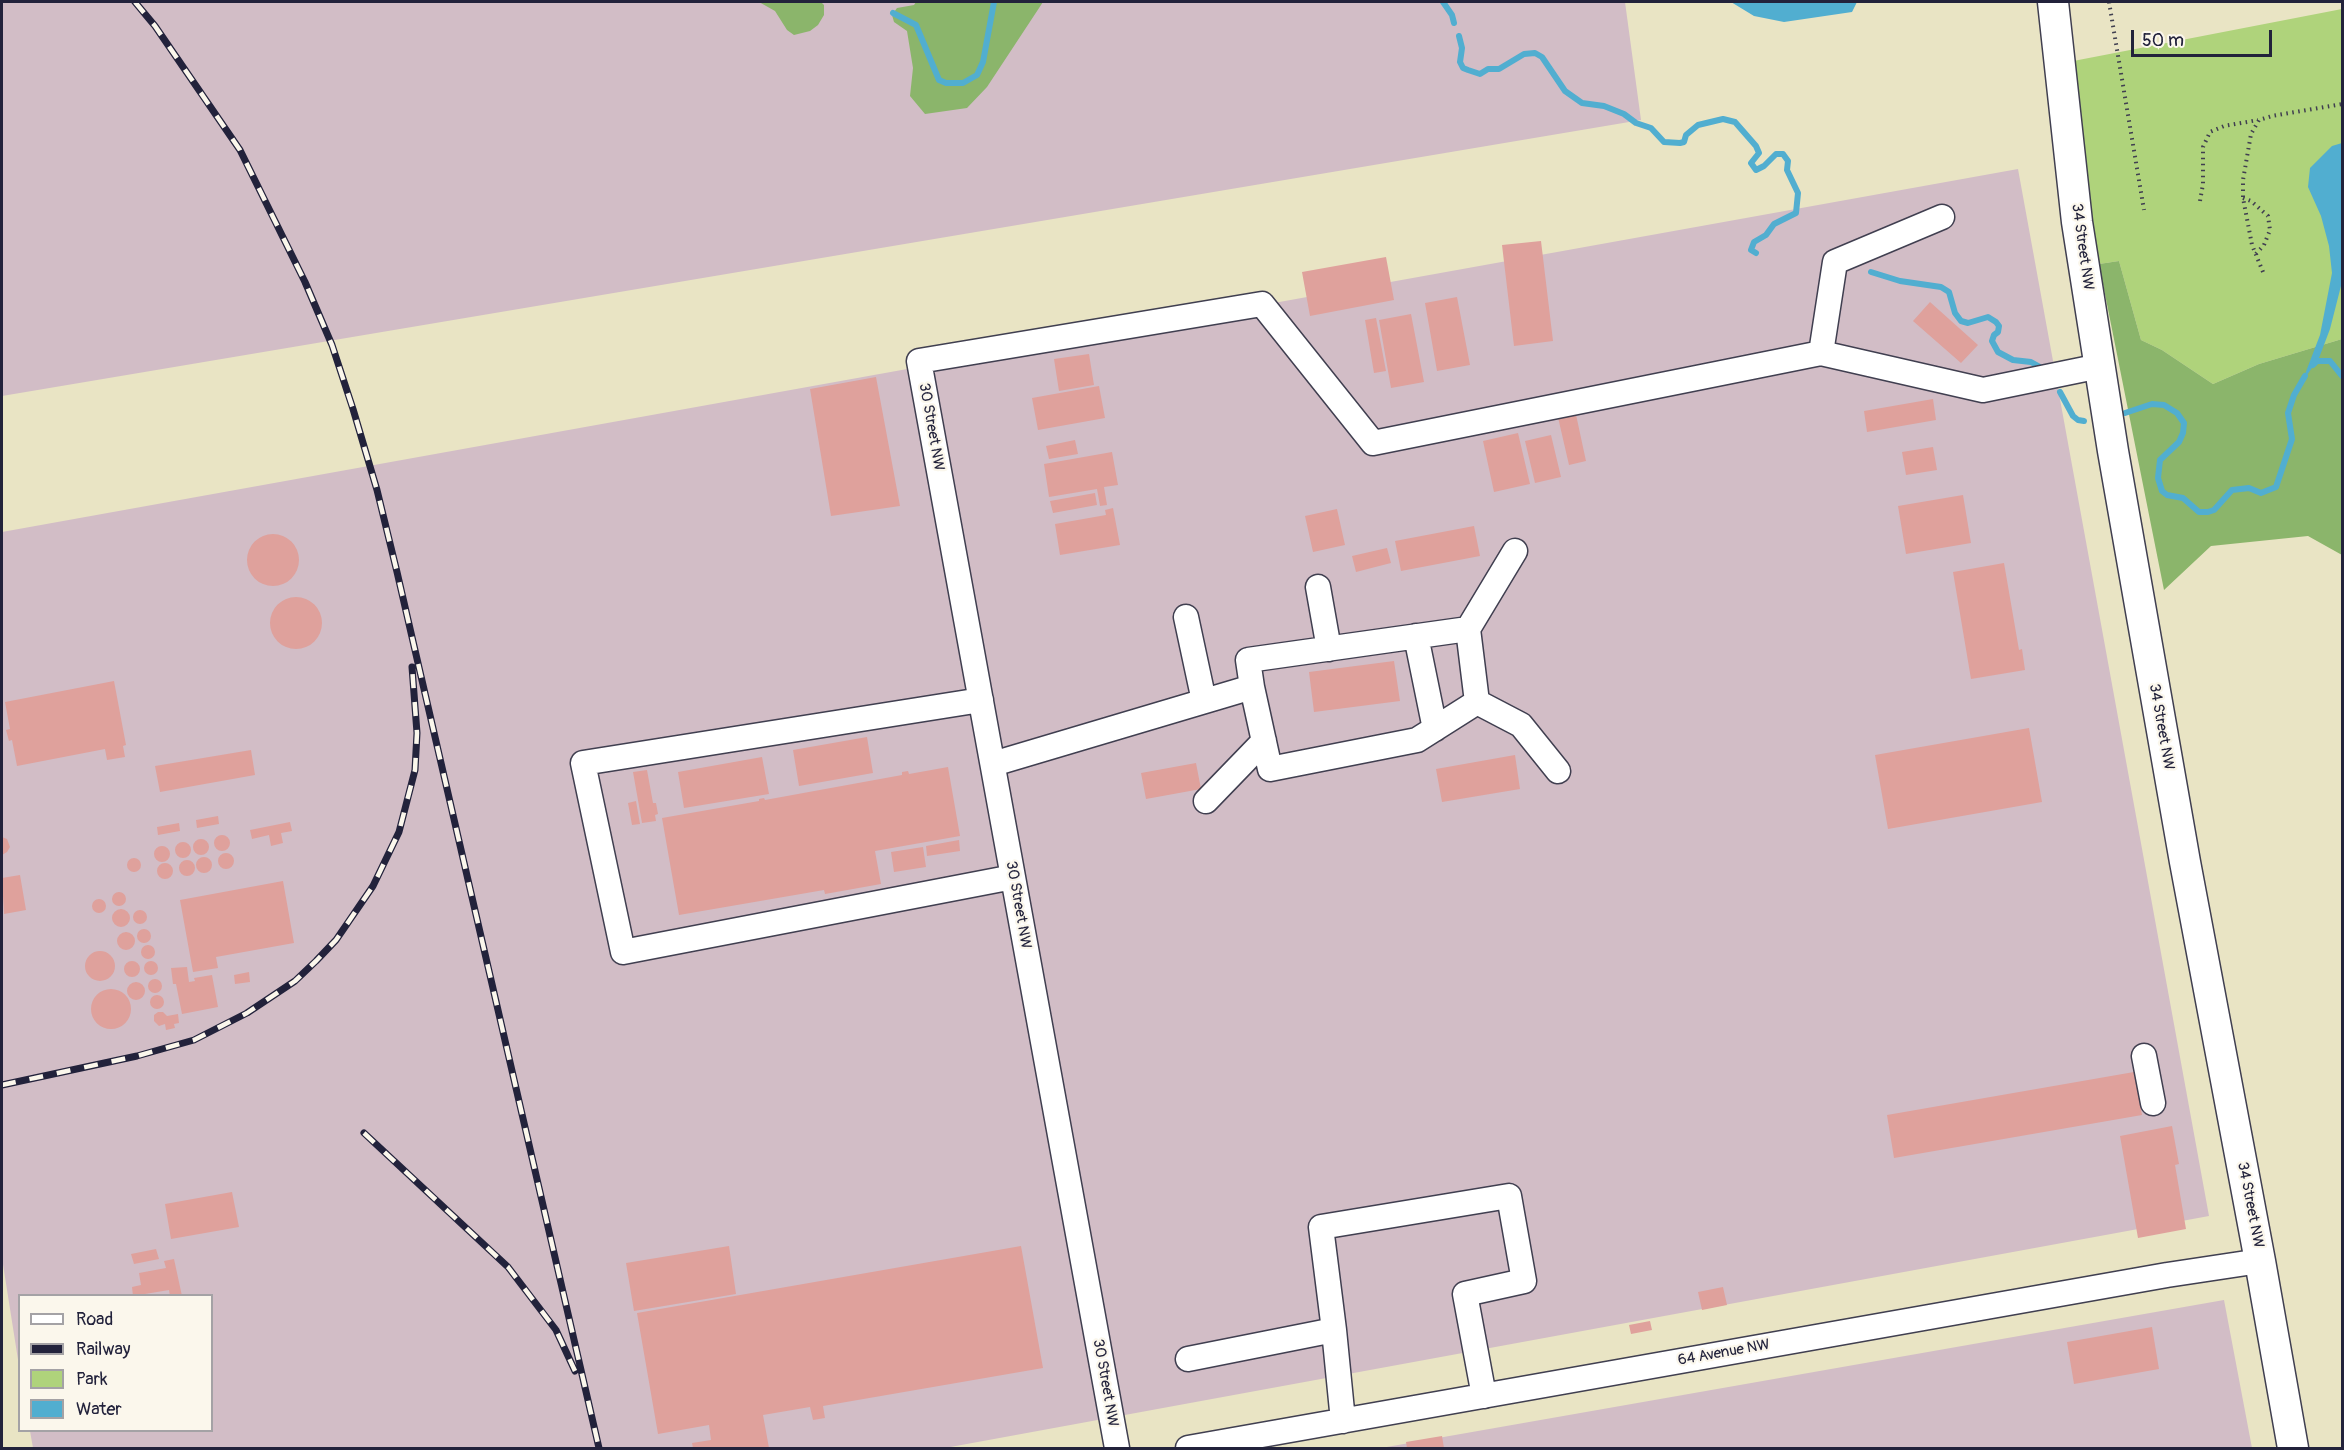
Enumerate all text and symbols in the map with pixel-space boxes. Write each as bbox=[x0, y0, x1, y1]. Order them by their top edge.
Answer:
scale bar bbox=[2134, 18, 2275, 56]
text: 50 m bbox=[2142, 29, 2184, 52]
street label: 34 Street NW bbox=[2067, 203, 2097, 291]
street label: 30 Street NW bbox=[914, 382, 948, 472]
street label: 34 Street NW bbox=[2145, 682, 2177, 772]
street label: 30 Street NW bbox=[1001, 860, 1035, 950]
street label: 34 Street NW bbox=[2233, 1160, 2267, 1250]
legend bbox=[18, 1294, 213, 1432]
text: Road bbox=[76, 1308, 113, 1331]
street label: 64 Avenue NW bbox=[1677, 1336, 1771, 1370]
text: Railway bbox=[76, 1338, 131, 1361]
street label: 30 Street NW bbox=[1088, 1338, 1122, 1428]
text: Park bbox=[76, 1368, 108, 1391]
text: Water bbox=[76, 1398, 122, 1421]

